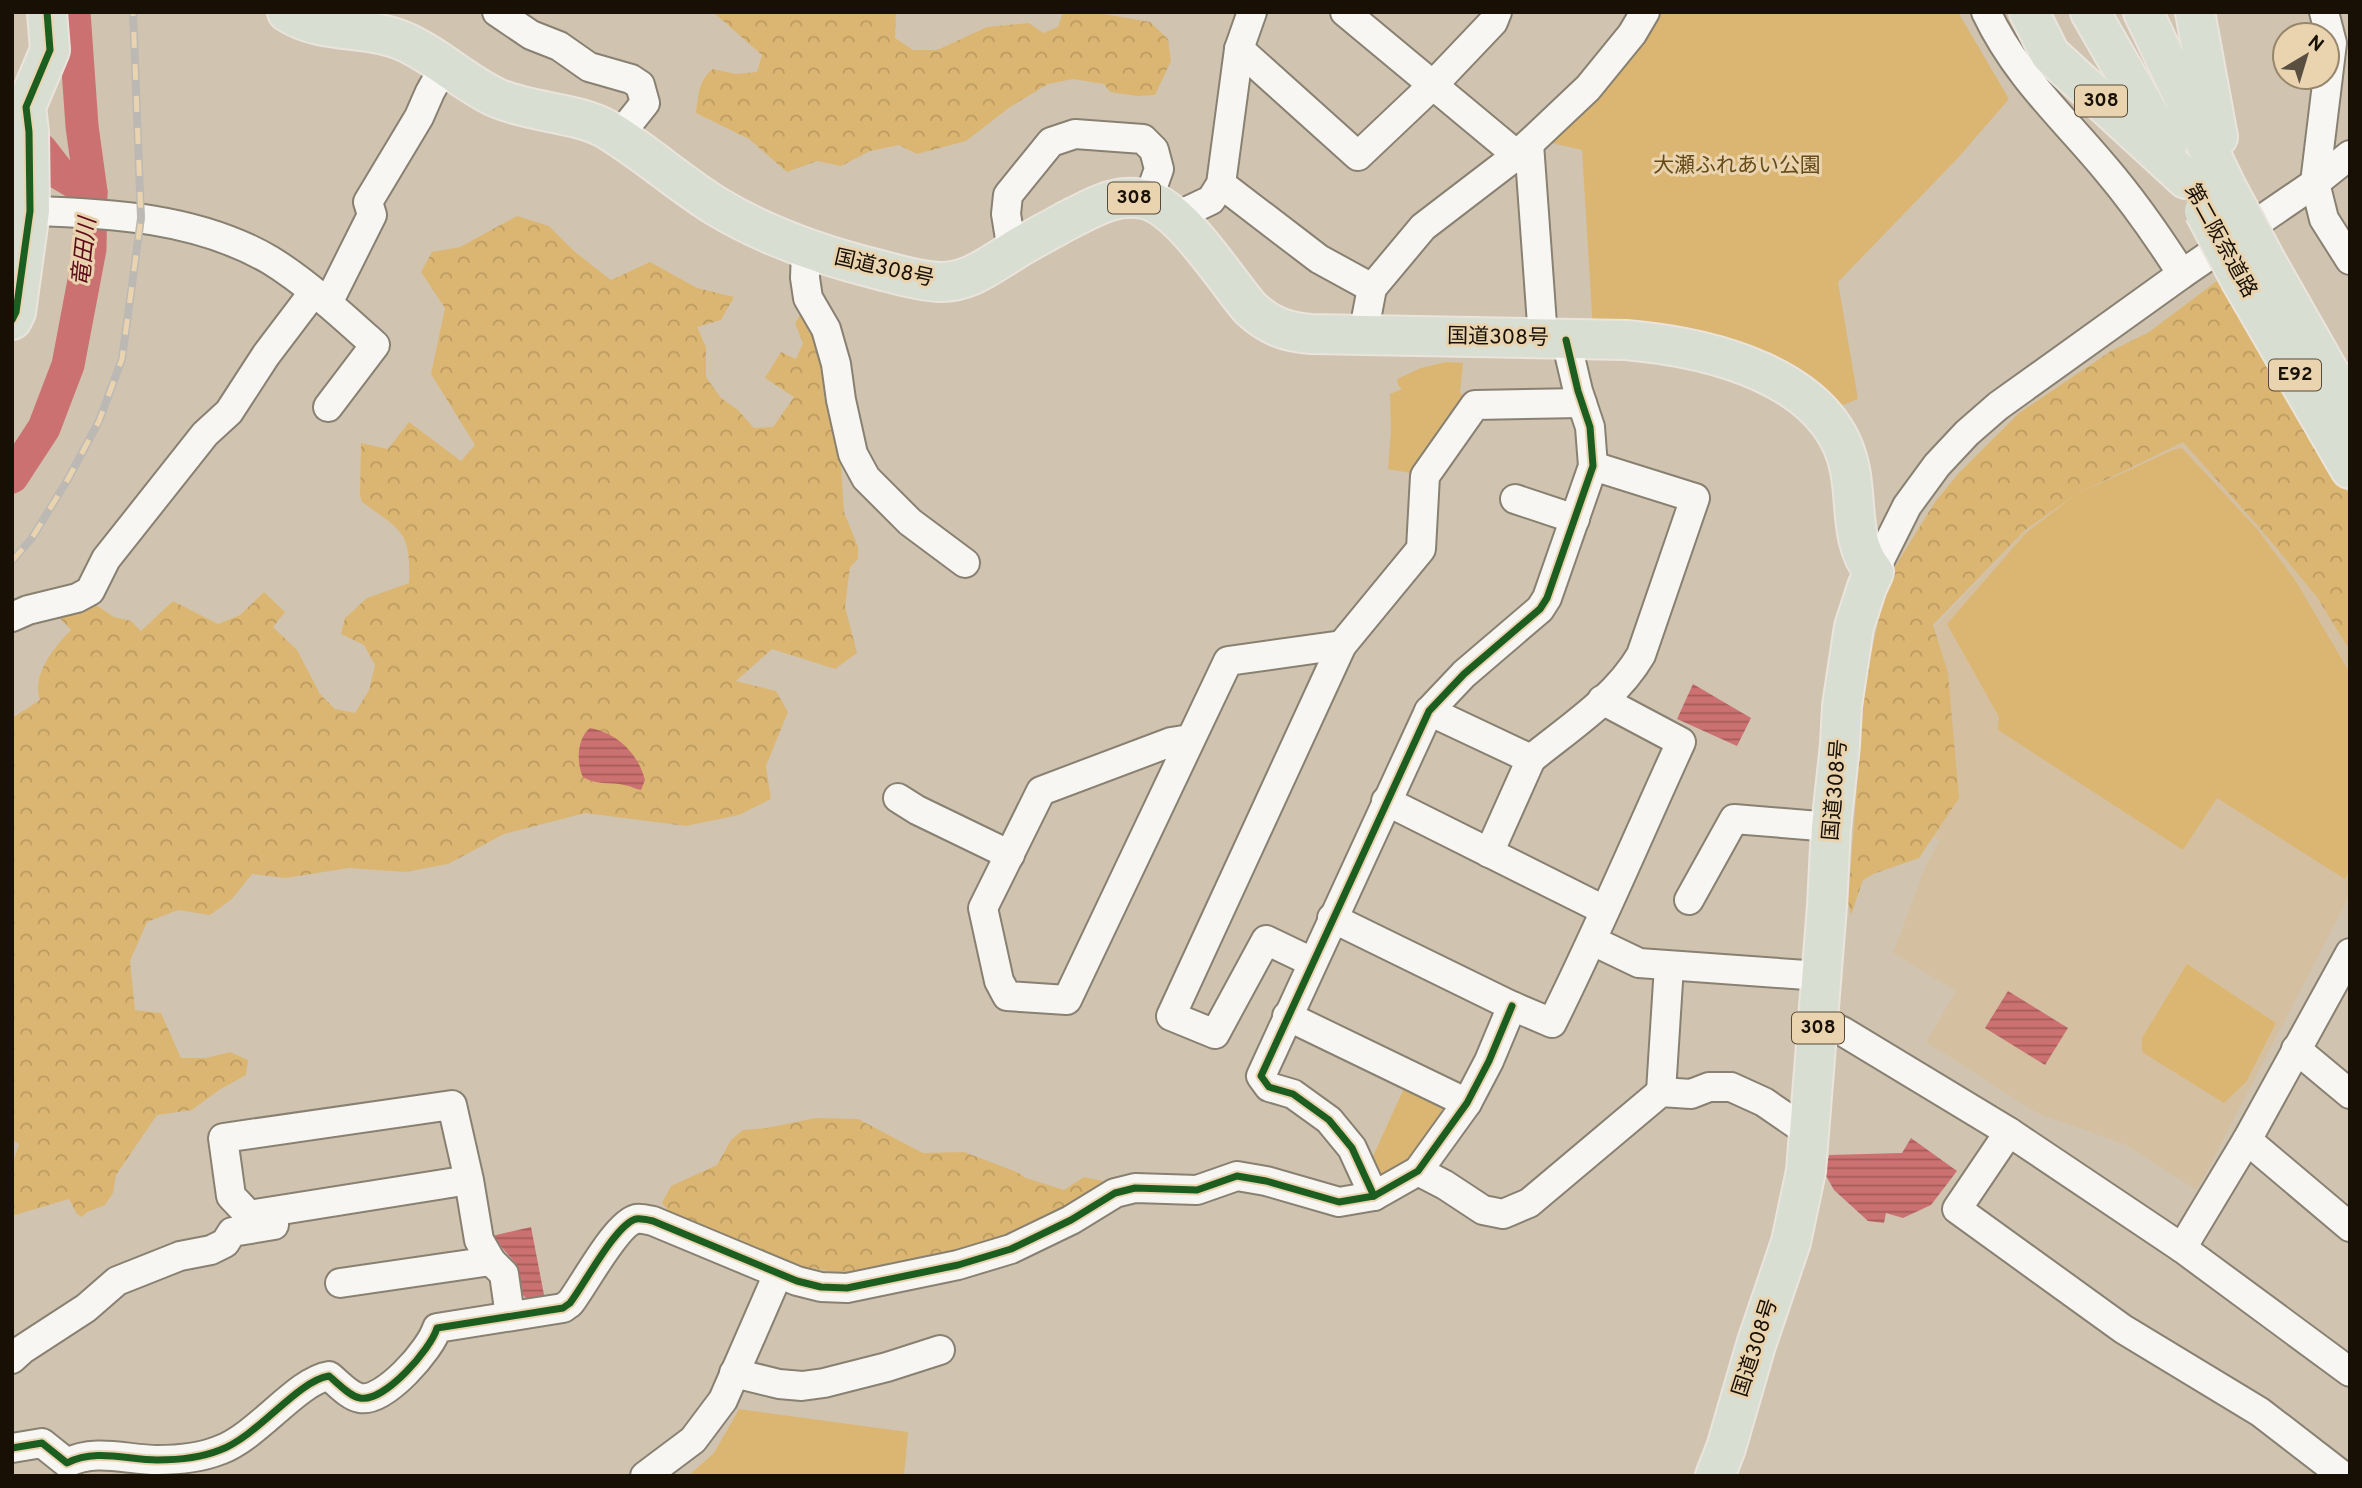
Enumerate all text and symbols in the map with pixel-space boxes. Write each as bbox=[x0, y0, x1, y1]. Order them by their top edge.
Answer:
north arrow bbox=[2271, 21, 2341, 91]
text: N bbox=[2302, 31, 2328, 58]
road number: 308 bbox=[2075, 86, 2127, 116]
park label: 大瀬ふれあい公園 bbox=[1653, 153, 1821, 180]
street label: 第二阪奈道路 bbox=[2178, 179, 2262, 303]
road number: 308 bbox=[1108, 182, 1160, 214]
water label: 竜田川 bbox=[68, 213, 104, 288]
street label: 国道308号 bbox=[831, 244, 937, 294]
street label: 国道308号 bbox=[1447, 324, 1549, 352]
road number: E92 bbox=[2269, 360, 2321, 390]
street label: 国道308号 bbox=[1818, 738, 1854, 842]
road number: 308 bbox=[1792, 1012, 1844, 1044]
street label: 国道308号 bbox=[1727, 1295, 1785, 1401]

